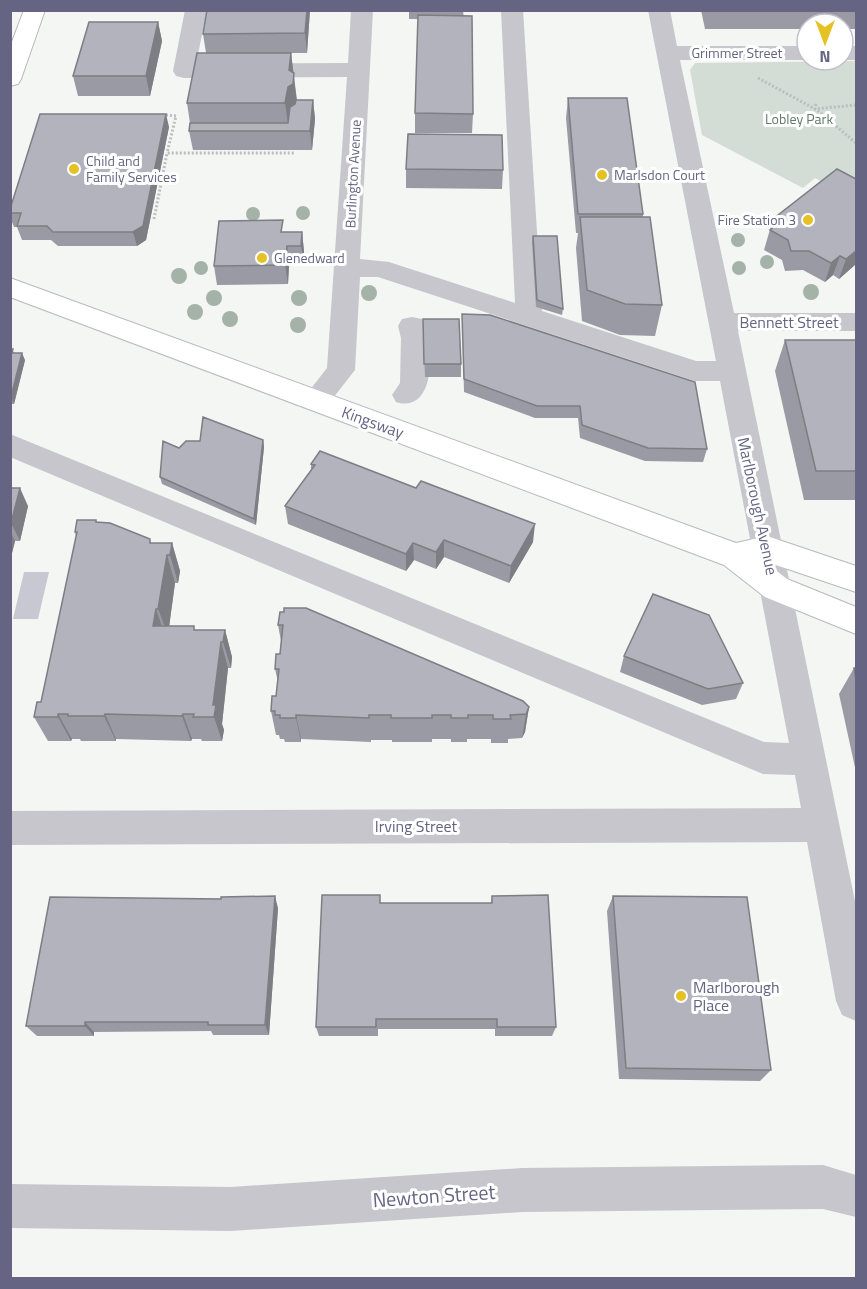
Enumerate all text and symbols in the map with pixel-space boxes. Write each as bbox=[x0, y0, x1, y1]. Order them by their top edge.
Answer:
north arrow bbox=[795, 12, 855, 72]
street label: Grimmer Street bbox=[691, 42, 783, 63]
text: N bbox=[819, 45, 831, 69]
park label: Lobley Park bbox=[765, 108, 833, 129]
street label: Burlington Avenue bbox=[339, 119, 366, 229]
place label: Child and Family Services bbox=[86, 150, 177, 187]
marker: Child and Family Services bbox=[67, 162, 81, 176]
place label: Marlsdon Court bbox=[614, 164, 705, 185]
marker: Marlsdon Court bbox=[595, 168, 609, 182]
place label: Fire Station 3 bbox=[718, 209, 796, 230]
marker: Fire Station 3 bbox=[801, 213, 815, 227]
place label: Glenedward bbox=[274, 247, 345, 268]
marker: Glenedward bbox=[255, 251, 269, 265]
street label: Bennett Street bbox=[739, 310, 839, 334]
street label: Kingsway bbox=[339, 400, 408, 444]
street label: Marlborough Avenue bbox=[732, 435, 784, 577]
street label: Irving Street bbox=[375, 814, 458, 838]
place label: Marlborough Place bbox=[693, 975, 780, 1017]
marker: Marlborough Place bbox=[674, 989, 688, 1003]
street label: Newton Street bbox=[372, 1176, 496, 1215]

